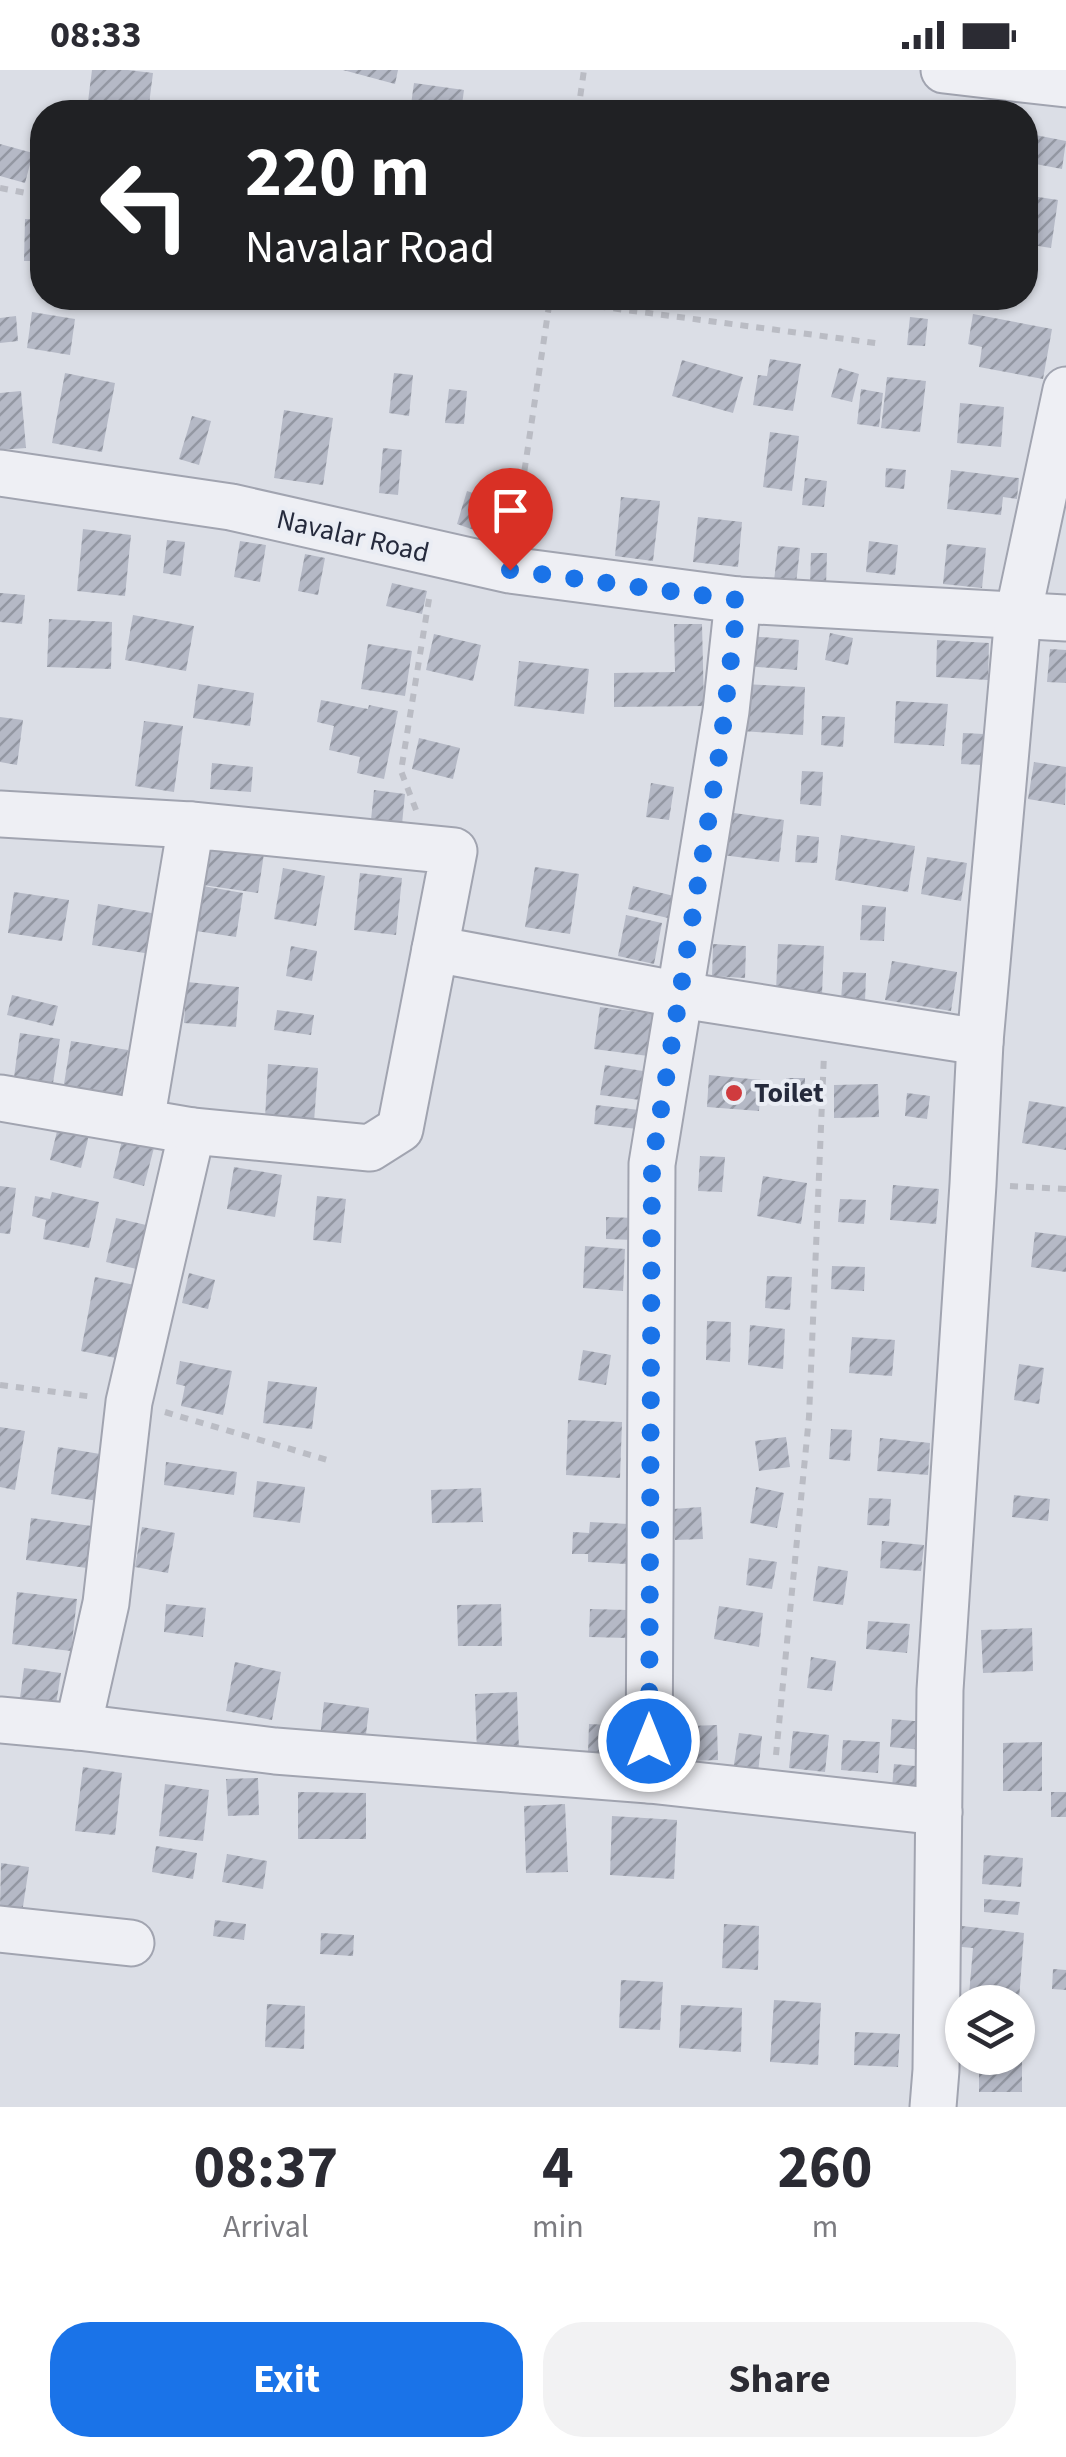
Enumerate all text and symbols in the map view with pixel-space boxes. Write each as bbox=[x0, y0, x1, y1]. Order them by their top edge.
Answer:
text: 08:33 bbox=[50, 8, 142, 62]
text: 220 m bbox=[245, 123, 430, 223]
icon: left bbox=[80, 140, 210, 270]
text: Navalar Road bbox=[245, 216, 495, 280]
pin bbox=[468, 468, 553, 571]
icon: arrive bbox=[483, 483, 538, 538]
street label: Navalar Road bbox=[273, 499, 433, 573]
place label: Toilet bbox=[754, 1073, 824, 1113]
marker: Toilet bbox=[723, 1082, 745, 1104]
position arrow bbox=[597, 1689, 701, 1793]
map controls bbox=[945, 1985, 1035, 2075]
button: layers bbox=[945, 1985, 1035, 2075]
text: 08:37 bbox=[194, 2126, 338, 2211]
text: 4 bbox=[542, 2126, 574, 2211]
text: 260 bbox=[777, 2126, 872, 2211]
text: Arrival bbox=[223, 2204, 309, 2250]
text: min bbox=[532, 2204, 584, 2250]
text: m bbox=[812, 2204, 838, 2250]
button: Exit bbox=[50, 2322, 523, 2437]
button: Share bbox=[543, 2322, 1016, 2437]

